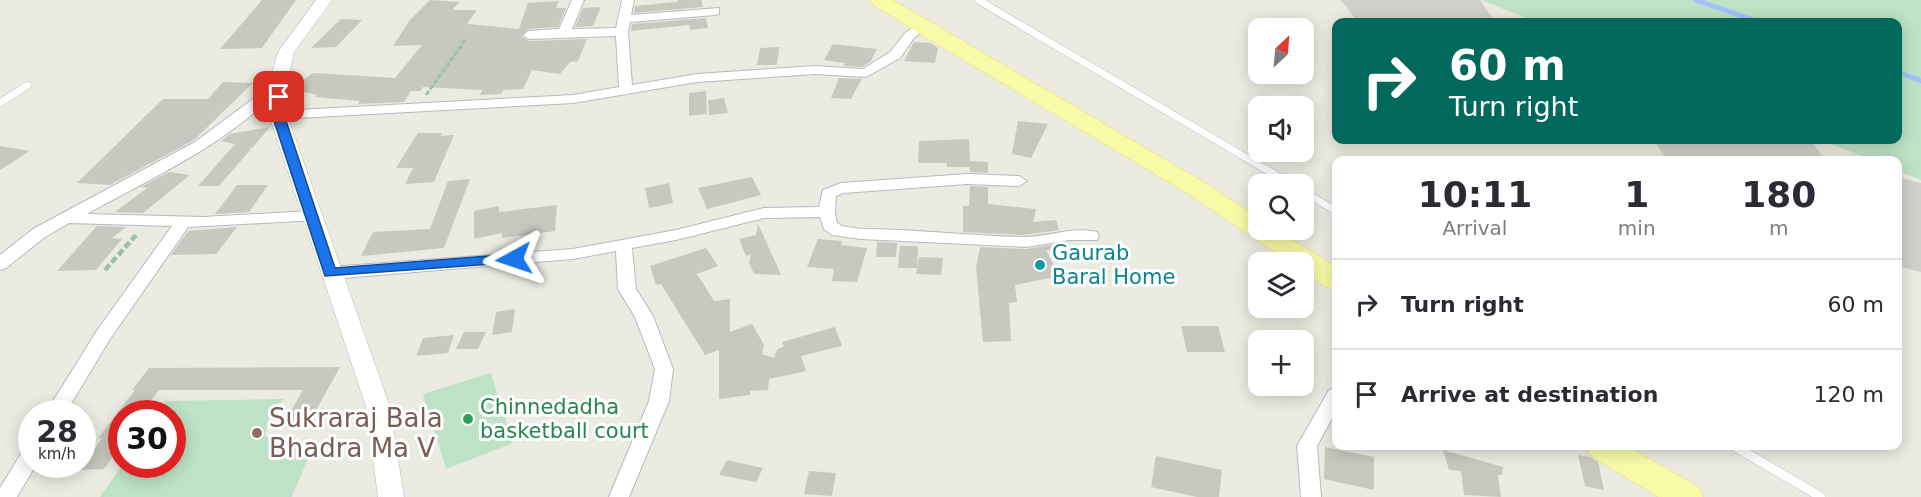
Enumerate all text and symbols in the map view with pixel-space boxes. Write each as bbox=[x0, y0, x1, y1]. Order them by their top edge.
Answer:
north arrow bbox=[1248, 18, 1314, 84]
map controls bbox=[1248, 18, 1314, 396]
text: 60 m bbox=[1449, 41, 1566, 90]
icon: right bbox=[1350, 42, 1428, 120]
pin bbox=[253, 71, 304, 122]
icon: arrive bbox=[262, 80, 295, 113]
text: Turn right bbox=[1449, 91, 1578, 122]
button: sound bbox=[1248, 96, 1314, 162]
button: search bbox=[1248, 174, 1314, 240]
text: 10:11 bbox=[1418, 174, 1532, 215]
text: 1 bbox=[1624, 174, 1649, 215]
text: 180 bbox=[1741, 174, 1816, 215]
text: Arrival bbox=[1442, 216, 1507, 240]
text: min bbox=[1618, 216, 1656, 240]
text: m bbox=[1769, 216, 1789, 240]
position arrow bbox=[482, 227, 546, 291]
place label: Gaurab Baral Home bbox=[1052, 241, 1175, 289]
button: layers bbox=[1248, 252, 1314, 318]
marker: Gaurab Baral Home bbox=[1033, 258, 1047, 272]
icon: right bbox=[1350, 288, 1383, 321]
text: Turn right bbox=[1401, 292, 1524, 317]
text: 60 m bbox=[1828, 292, 1884, 317]
button: + bbox=[1248, 330, 1314, 396]
icon: arrive bbox=[1350, 378, 1383, 411]
text: Arrive at destination bbox=[1401, 382, 1658, 407]
text: 120 m bbox=[1814, 382, 1884, 407]
place label: Chinnedadha basketball court bbox=[480, 395, 649, 443]
speed limit sign: 30 bbox=[108, 400, 186, 478]
place label: Sukraraj Bala Bhadra Ma V bbox=[269, 403, 443, 463]
marker: Chinnedadha basketball court bbox=[461, 412, 475, 426]
text: 28 bbox=[36, 414, 78, 449]
marker: Sukraraj Bala Bhadra Ma V bbox=[250, 426, 264, 440]
text: km/h bbox=[38, 445, 76, 463]

